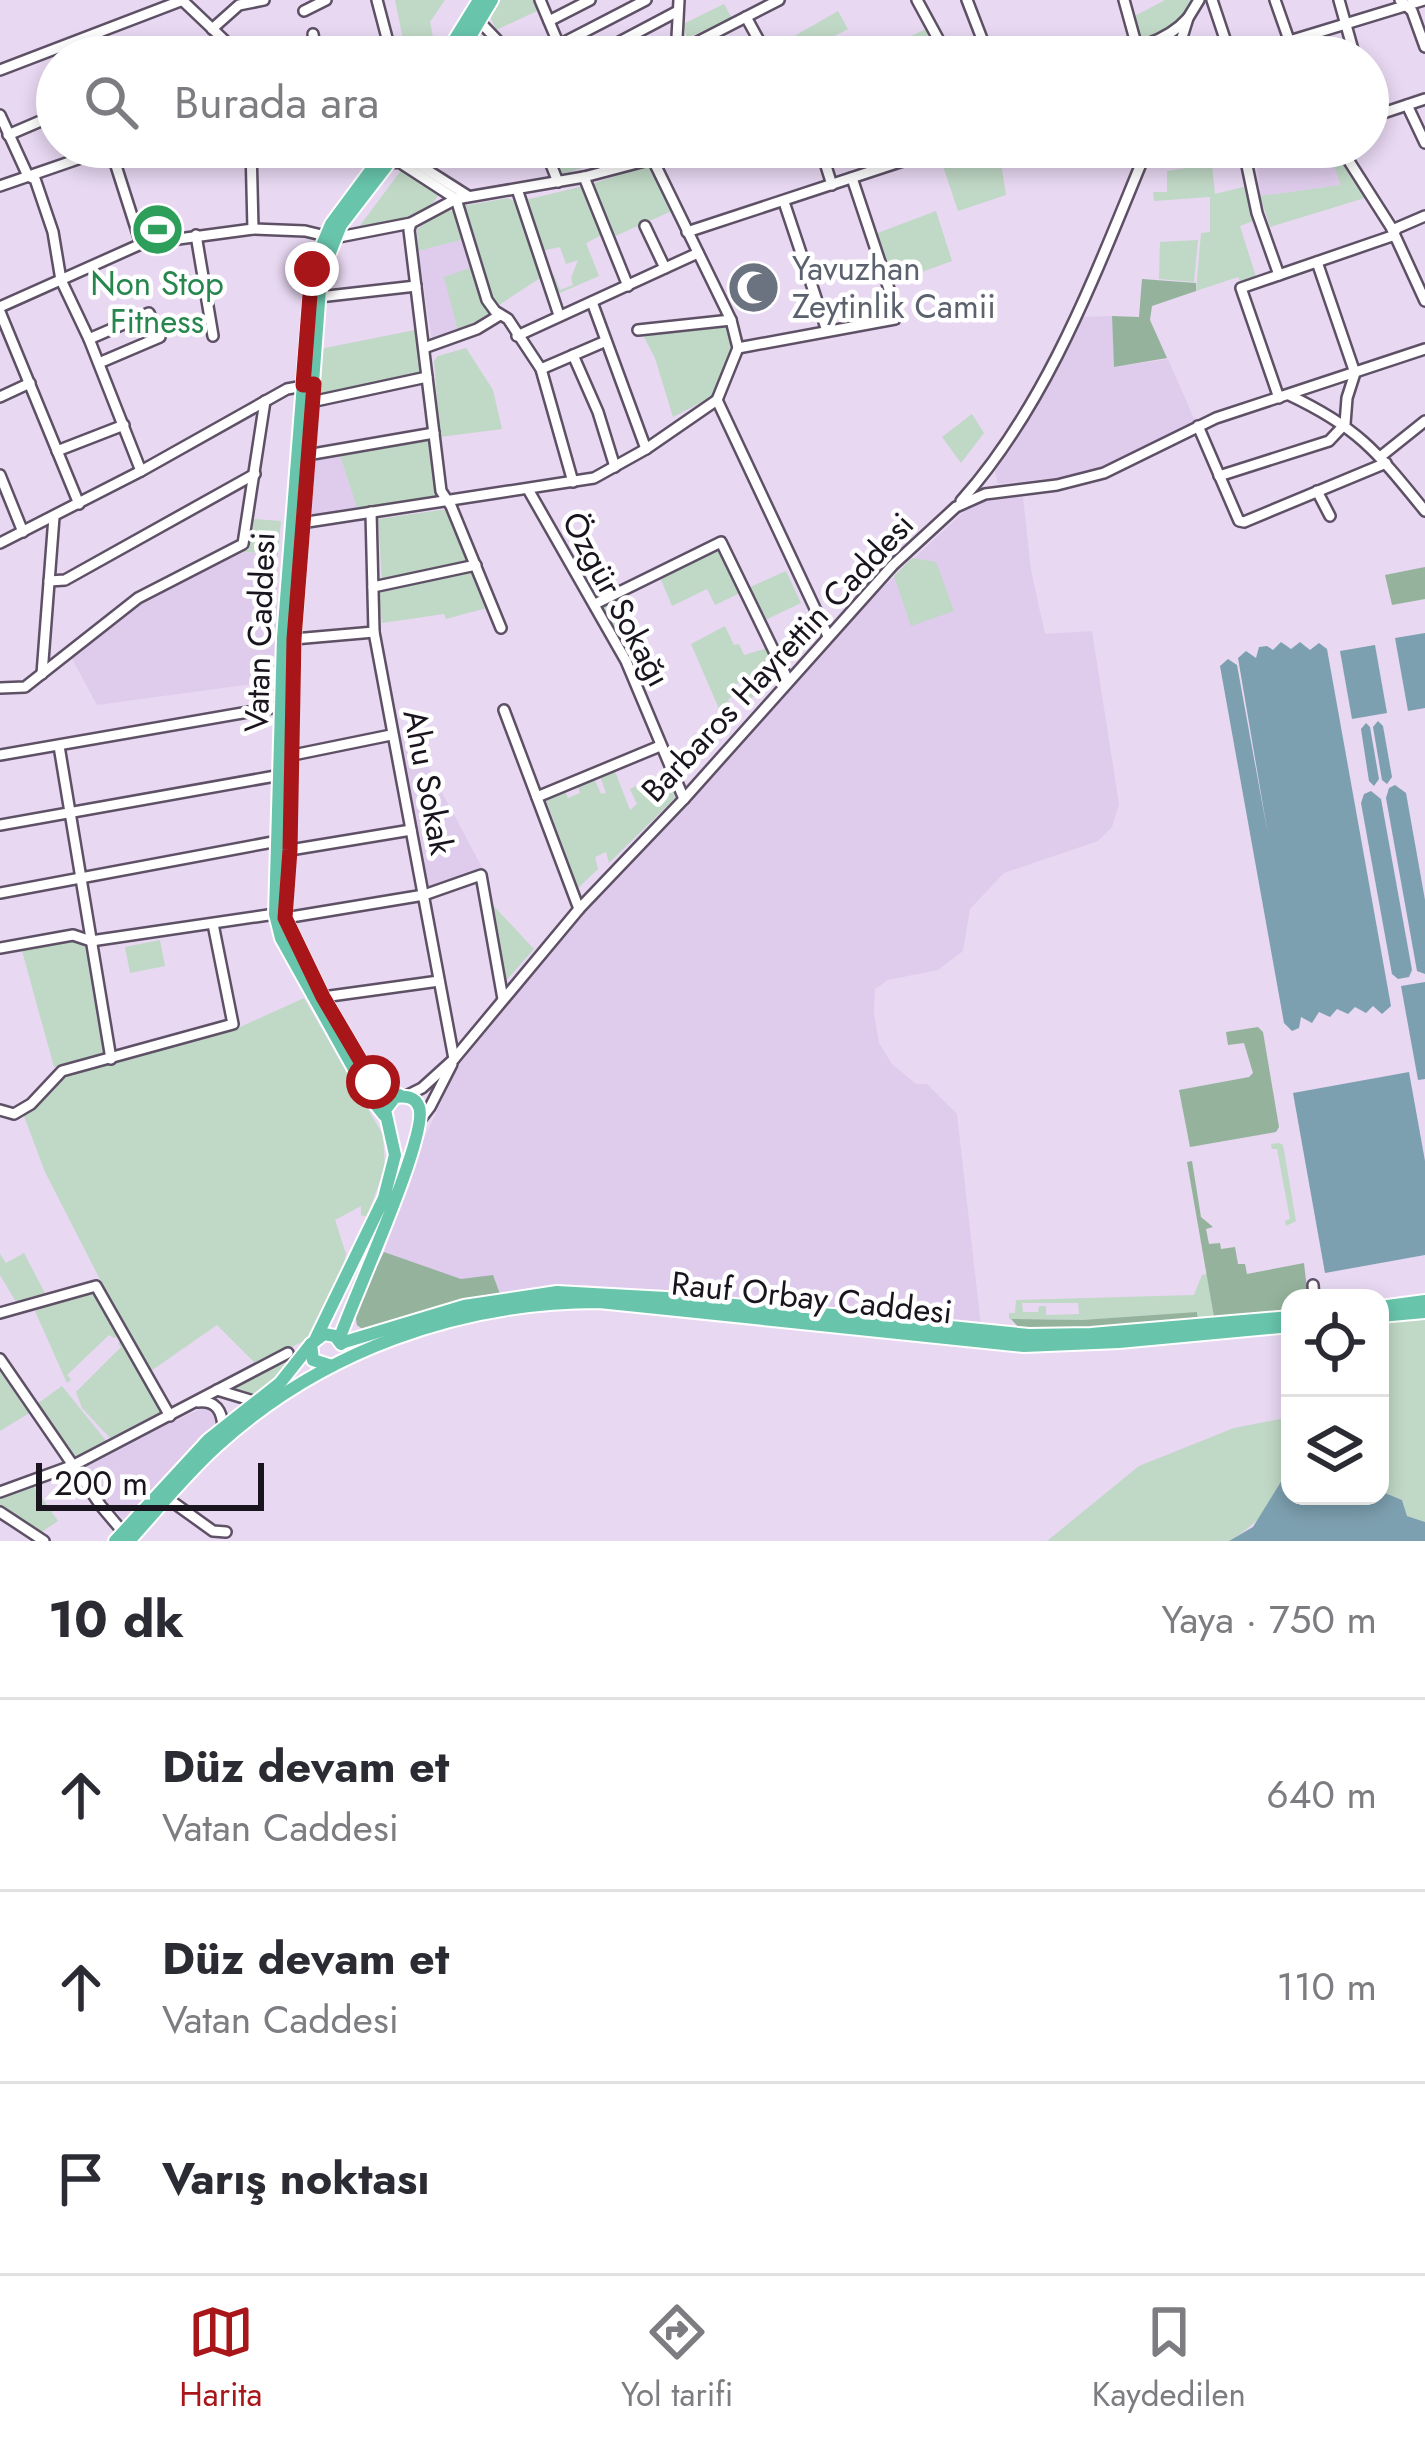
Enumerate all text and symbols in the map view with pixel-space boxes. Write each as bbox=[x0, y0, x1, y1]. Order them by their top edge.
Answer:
search box bbox=[36, 36, 1389, 168]
icon: search bbox=[78, 69, 144, 135]
text: Burada ara bbox=[174, 70, 379, 135]
sports icon: Non Stop Fitness bbox=[129, 201, 185, 257]
route end bbox=[285, 242, 339, 296]
place label: Yavuzhan Zeytinlik Camii bbox=[792, 245, 996, 330]
mosque icon: Yavuzhan Zeytinlik Camii bbox=[725, 259, 781, 315]
place label: Non Stop Fitness bbox=[90, 260, 224, 345]
street label: Barbaros Hayrettin Caddesi bbox=[630, 502, 924, 813]
street label: Özgür Sokağı bbox=[551, 503, 682, 695]
street label: Vatan Caddesi bbox=[233, 531, 286, 733]
street label: Ahu Sokak bbox=[391, 705, 466, 859]
route start bbox=[346, 1055, 400, 1109]
street label: Rauf Orbay Caddesi bbox=[669, 1259, 955, 1336]
map controls bbox=[1281, 1289, 1389, 1505]
button: locate bbox=[1281, 1289, 1389, 1397]
button: layers bbox=[1281, 1397, 1389, 1505]
scale bar bbox=[36, 1457, 264, 1510]
text: 200 m bbox=[54, 1460, 148, 1507]
text: 10 dk bbox=[48, 1582, 184, 1656]
text: Yaya · 750 m bbox=[1161, 1591, 1377, 1648]
text: Düz devam et bbox=[162, 1734, 449, 1799]
icon: ahead bbox=[48, 1762, 114, 1828]
text: 640 m bbox=[1266, 1766, 1377, 1823]
text: Vatan Caddesi bbox=[162, 1799, 399, 1856]
text: Düz devam et bbox=[162, 1926, 449, 1991]
icon: ahead bbox=[48, 1954, 114, 2020]
text: 110 m bbox=[1276, 1958, 1377, 2015]
text: Vatan Caddesi bbox=[162, 1991, 399, 2048]
icon: arrive bbox=[48, 2146, 114, 2212]
text: Varış noktası bbox=[162, 2146, 430, 2211]
tab: Harita bbox=[179, 2299, 262, 2418]
tab: Yol tarifi bbox=[621, 2299, 733, 2418]
tab: Kaydedilen bbox=[1092, 2299, 1246, 2418]

